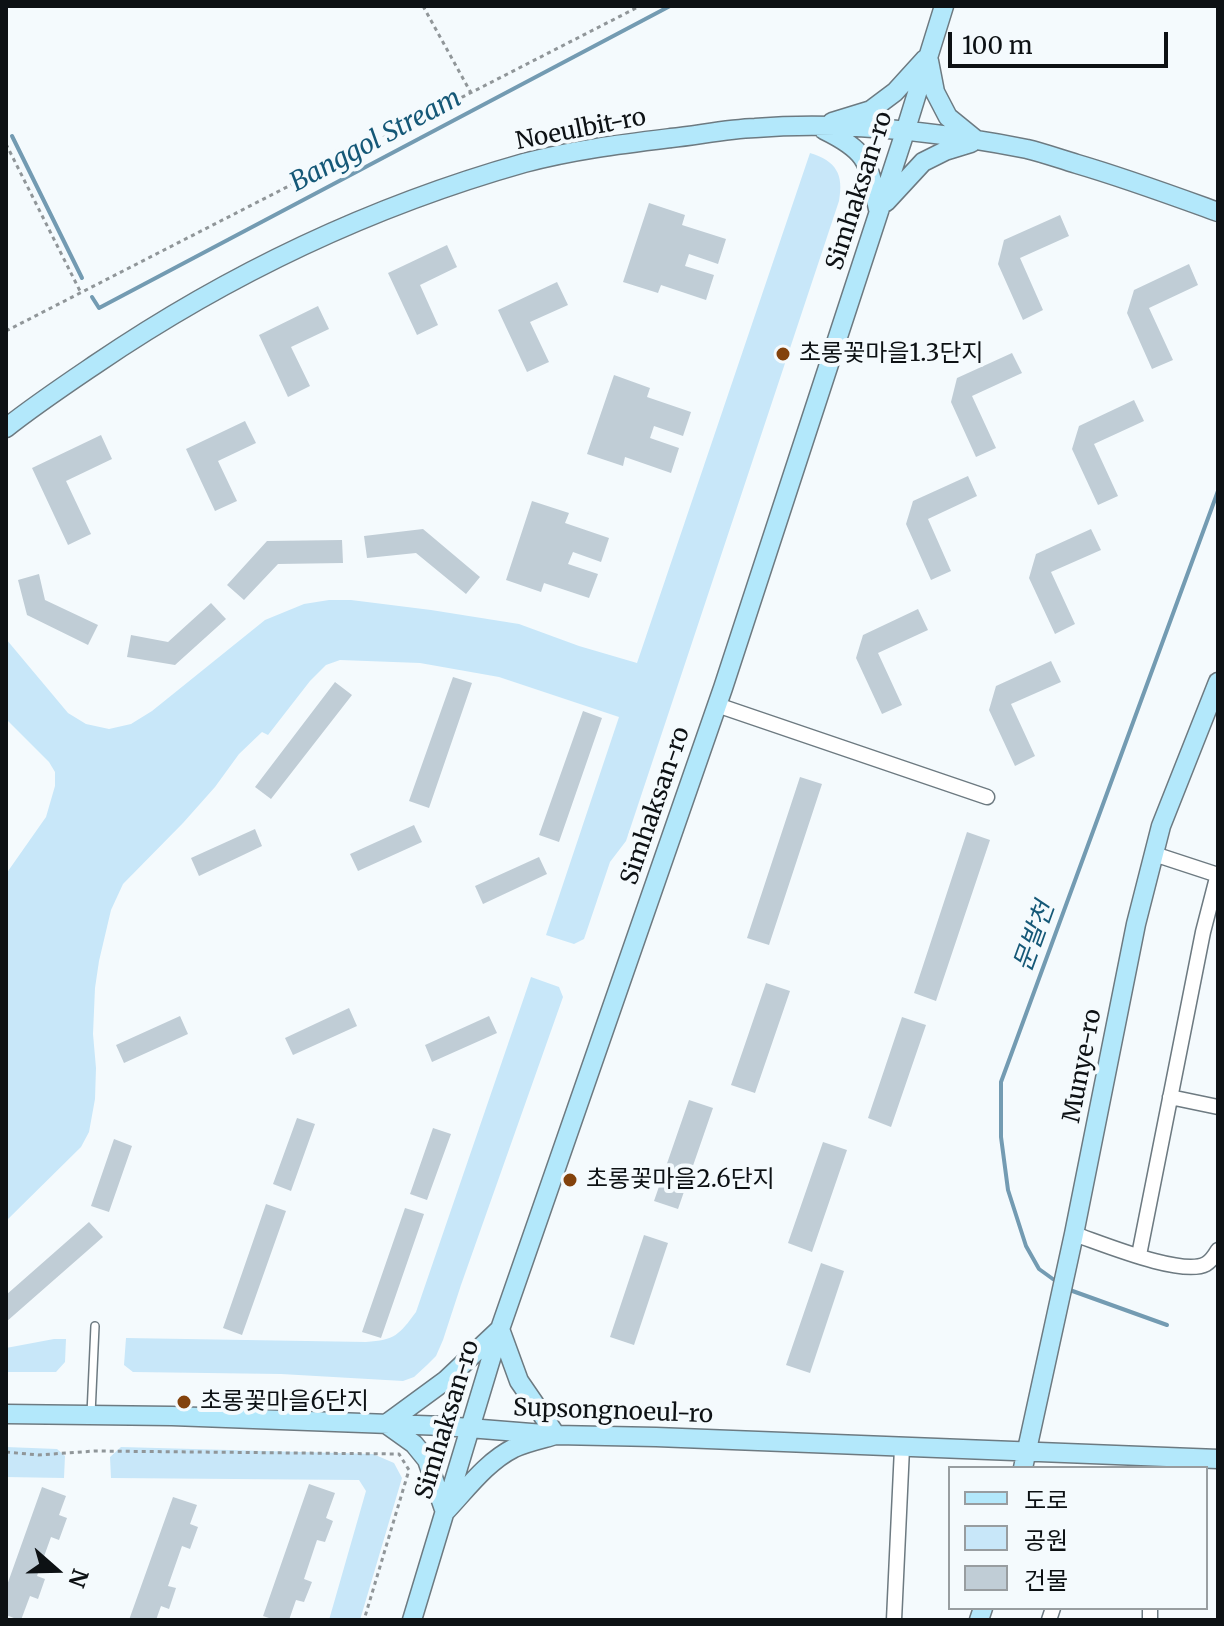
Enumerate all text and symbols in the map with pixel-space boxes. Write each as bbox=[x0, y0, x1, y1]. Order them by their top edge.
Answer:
scale bar bbox=[952, 16, 1172, 66]
text: 100 m bbox=[962, 30, 1032, 61]
water label: Banggol Stream bbox=[285, 83, 467, 199]
street label: Noeulbit-ro bbox=[514, 103, 648, 157]
street label: Simhaksan-ro bbox=[821, 108, 899, 274]
place label: 초롱꽃마을1.3단지 bbox=[799, 340, 984, 368]
marker: 초롱꽃마을1.3단지 bbox=[774, 345, 792, 363]
street label: Simhaksan-ro bbox=[616, 723, 696, 889]
water label: 문발천 bbox=[1008, 898, 1062, 976]
street label: Munye-ro bbox=[1058, 1007, 1108, 1125]
place label: 초롱꽃마을2.6단지 bbox=[586, 1166, 775, 1194]
marker: 초롱꽃마을2.6단지 bbox=[561, 1171, 579, 1189]
street label: Simhaksan-ro bbox=[410, 1337, 486, 1503]
place label: 초롱꽃마을6단지 bbox=[200, 1388, 369, 1416]
marker: 초롱꽃마을6단지 bbox=[175, 1393, 193, 1411]
street label: Supsongnoeul-ro bbox=[513, 1394, 713, 1430]
legend bbox=[948, 1466, 1208, 1610]
text: 도로 bbox=[1024, 1485, 1068, 1516]
text: 공원 bbox=[1024, 1525, 1068, 1556]
north arrow bbox=[16, 1530, 96, 1610]
text: N bbox=[62, 1565, 95, 1591]
text: 건물 bbox=[1024, 1565, 1068, 1596]

